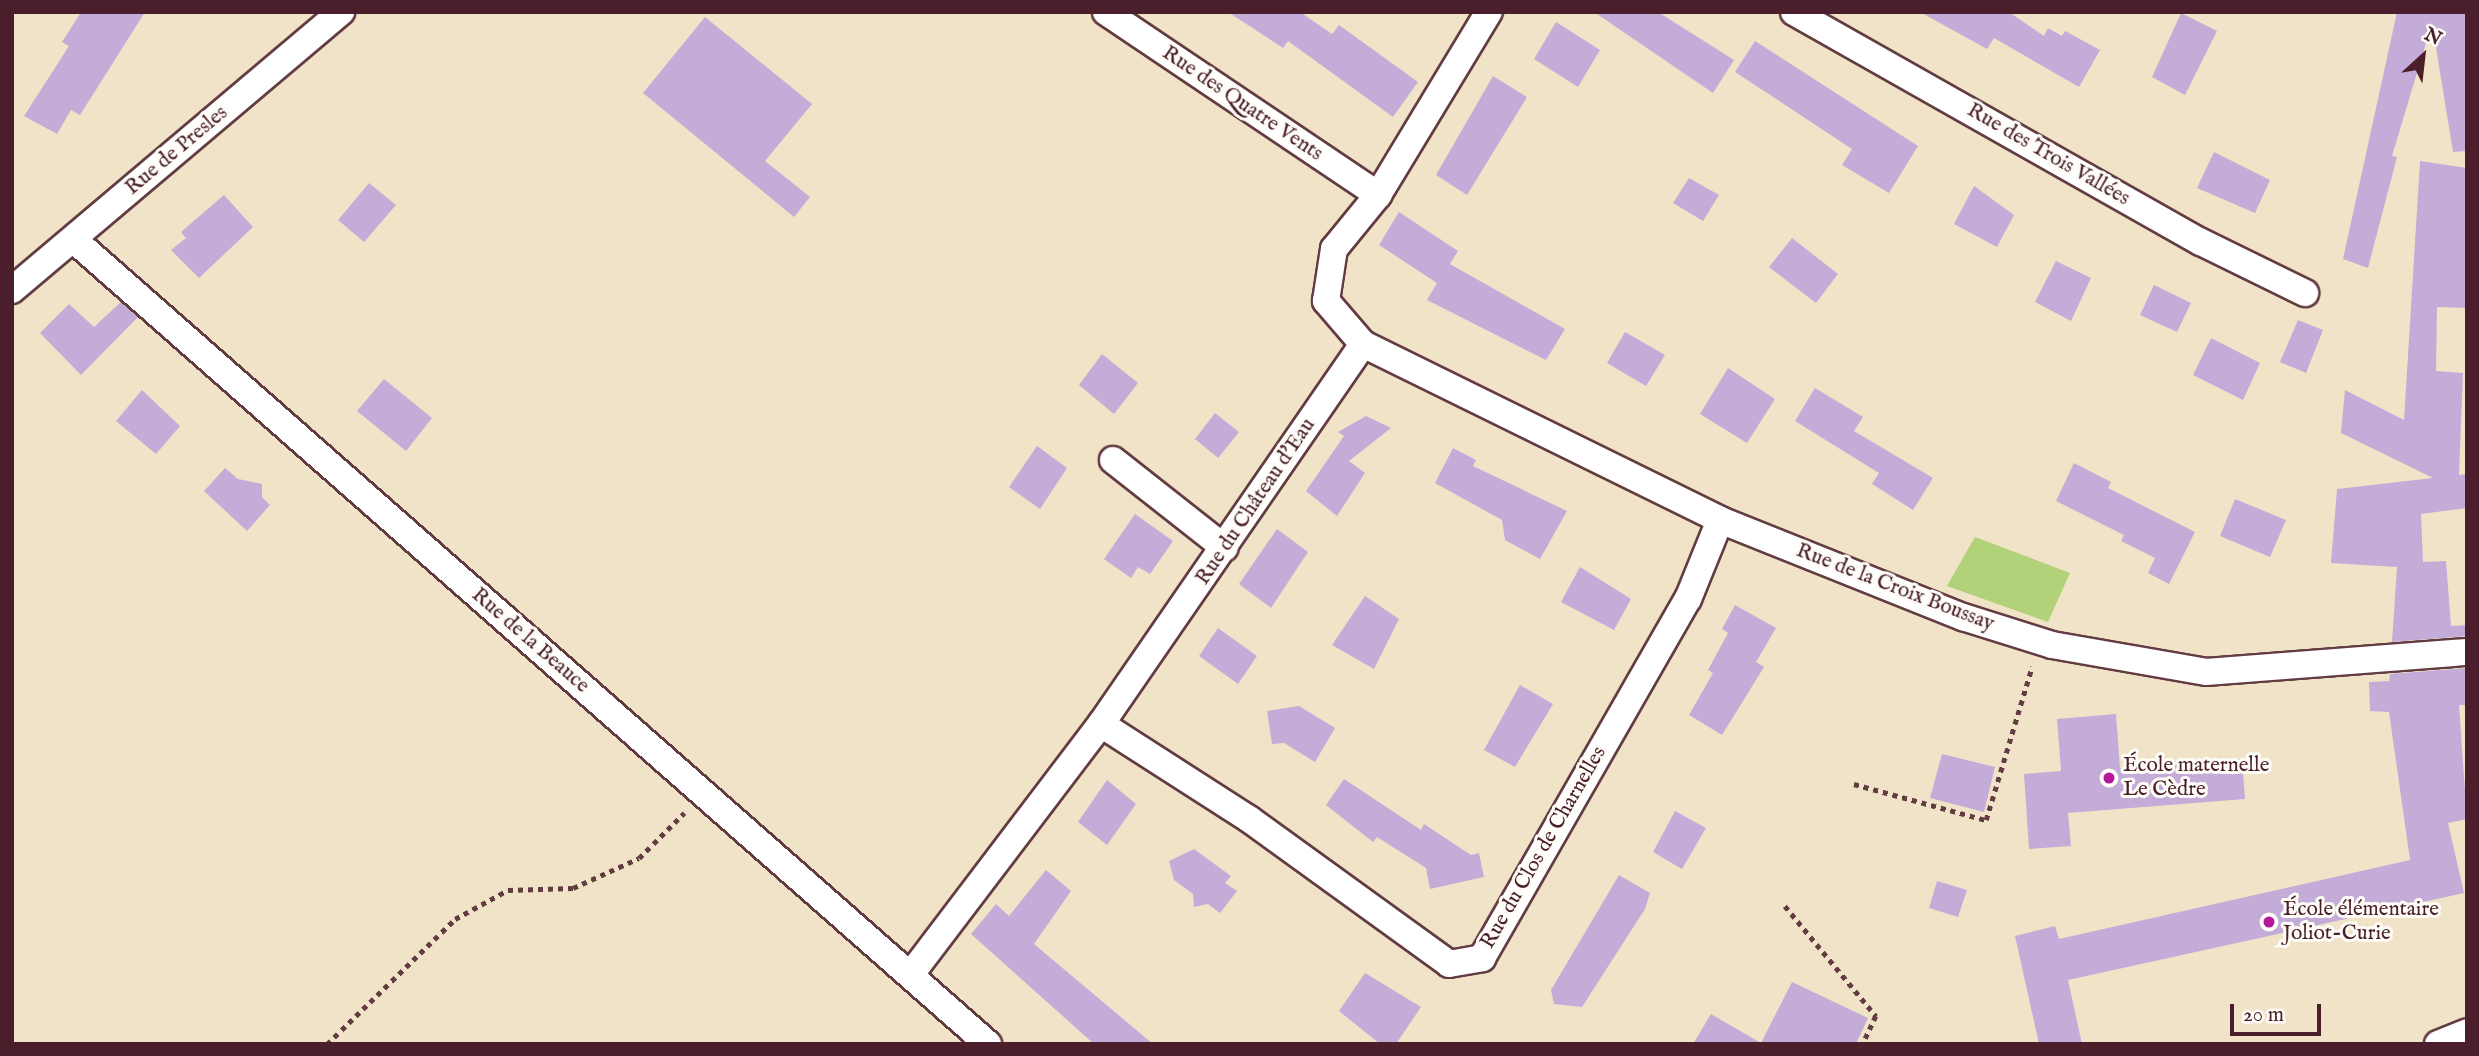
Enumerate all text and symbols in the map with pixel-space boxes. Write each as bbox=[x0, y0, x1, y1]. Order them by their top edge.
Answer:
north arrow bbox=[2388, 21, 2458, 91]
text: N bbox=[2420, 23, 2445, 52]
street label: Rue des Quatre Vents bbox=[1157, 41, 1327, 167]
street label: Rue des Trois Vallées bbox=[1962, 98, 2134, 212]
street label: Rue de Presles bbox=[121, 101, 233, 201]
street label: Rue du Château d'Eau bbox=[1191, 414, 1321, 590]
street label: Rue de la Croix Boussay bbox=[1792, 539, 1998, 637]
street label: Rue de la Beauce bbox=[466, 583, 594, 699]
street label: Rue du Clos de Charnelles bbox=[1476, 742, 1612, 954]
place label: École maternelle Le Cèdre bbox=[2123, 753, 2269, 803]
marker: École maternelle Le Cèdre bbox=[2101, 770, 2117, 786]
place label: École élémentaire Joliot-Curie bbox=[2283, 897, 2439, 947]
marker: École élémentaire Joliot-Curie bbox=[2261, 914, 2277, 930]
scale bar bbox=[2234, 990, 2325, 1034]
text: 20 m bbox=[2243, 1002, 2284, 1029]

